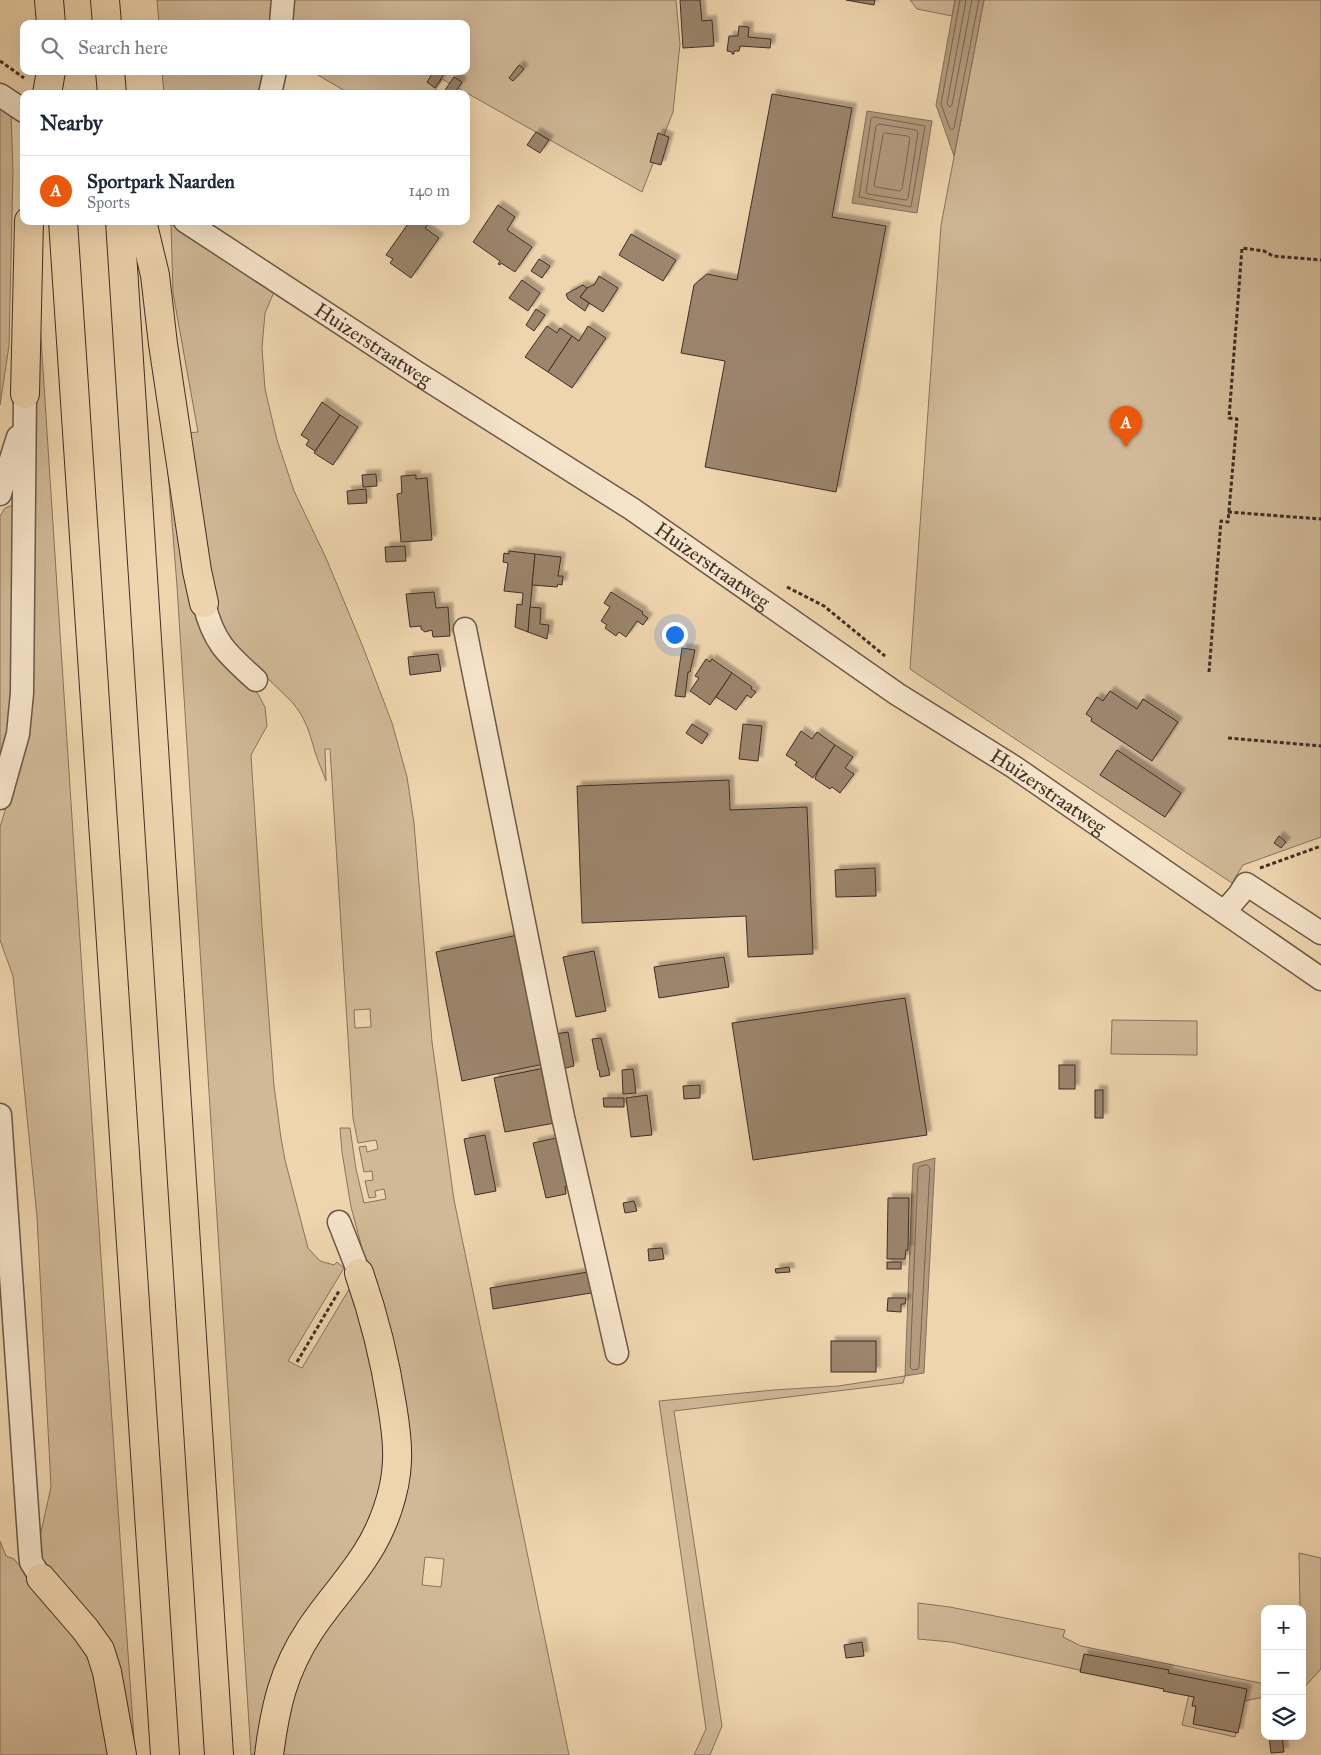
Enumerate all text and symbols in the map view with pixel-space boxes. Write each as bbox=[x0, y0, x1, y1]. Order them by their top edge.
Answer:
search box bbox=[20, 20, 470, 75]
icon: search bbox=[38, 34, 66, 62]
text: Search here bbox=[78, 36, 168, 59]
text: Nearby bbox=[40, 110, 103, 136]
text: Sportpark Naarden bbox=[87, 170, 235, 193]
text: A bbox=[51, 181, 61, 200]
text: 140 m bbox=[409, 181, 450, 200]
text: Sports bbox=[87, 193, 130, 212]
street label: Huizerstraatweg bbox=[310, 297, 437, 392]
pin: A bbox=[1110, 406, 1142, 447]
street label: Huizerstraatweg bbox=[650, 517, 775, 615]
your location bbox=[662, 622, 688, 648]
street label: Huizerstraatweg bbox=[986, 743, 1112, 840]
map controls bbox=[1261, 1605, 1306, 1740]
button: + bbox=[1261, 1605, 1306, 1650]
button: − bbox=[1261, 1650, 1306, 1695]
button: layers bbox=[1261, 1695, 1306, 1740]

